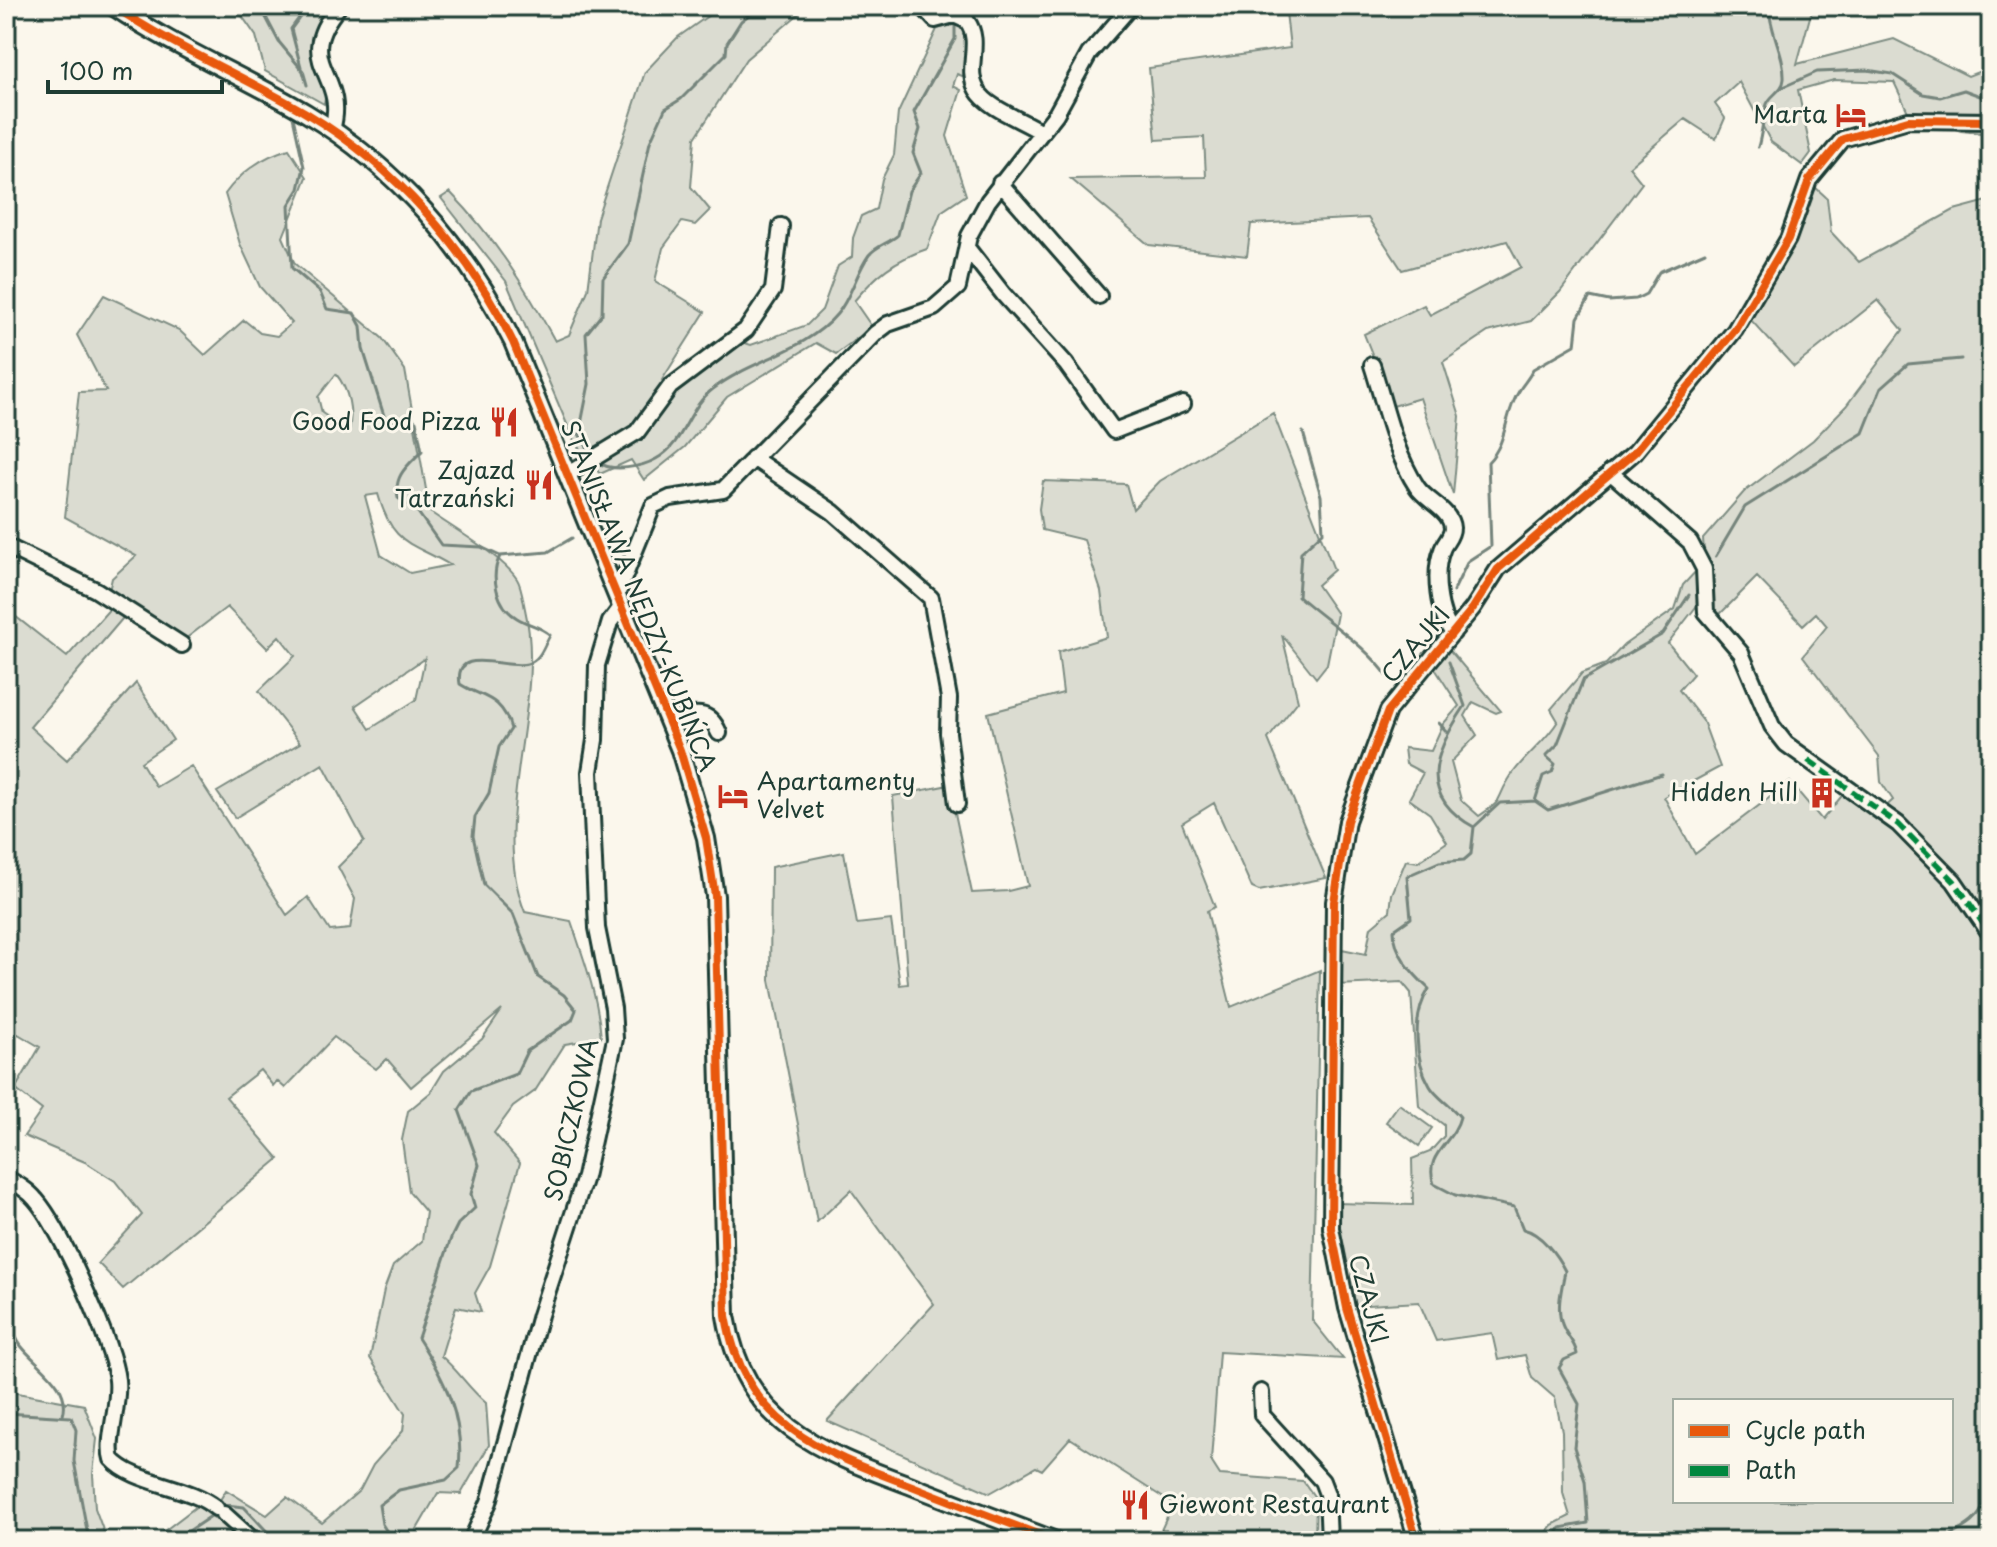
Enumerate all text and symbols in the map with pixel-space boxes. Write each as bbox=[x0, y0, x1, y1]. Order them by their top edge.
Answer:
scale bar bbox=[48, 44, 222, 94]
text: 100 m bbox=[60, 52, 133, 88]
place label: Marta bbox=[1753, 95, 1827, 131]
hotel icon: Marta bbox=[1834, 98, 1868, 132]
place label: Good Food Pizza bbox=[292, 402, 480, 438]
restaurant icon: Good Food Pizza bbox=[487, 405, 521, 439]
street label: STANISŁAWA NĘDZY-KUBIŃCA bbox=[553, 414, 727, 776]
place label: Zajazd Tatrzański bbox=[395, 451, 515, 515]
restaurant icon: Zajazd Tatrzański bbox=[522, 468, 556, 502]
street label: CZAJKI bbox=[1372, 597, 1457, 690]
place label: Apartamenty Velvet bbox=[757, 762, 916, 826]
place label: Hidden Hill bbox=[1671, 773, 1798, 809]
building icon: Hidden Hill bbox=[1805, 776, 1839, 810]
hotel icon: Apartamenty Velvet bbox=[716, 779, 750, 813]
street label: SOBICZKOWA bbox=[534, 1034, 606, 1205]
street label: CZAJKI bbox=[1341, 1250, 1399, 1347]
legend bbox=[1673, 1399, 1953, 1503]
text: Cycle path bbox=[1745, 1411, 1866, 1447]
text: Path bbox=[1745, 1451, 1797, 1487]
place label: Giewont Restaurant bbox=[1159, 1485, 1390, 1521]
restaurant icon: Giewont Restaurant bbox=[1118, 1488, 1152, 1522]

